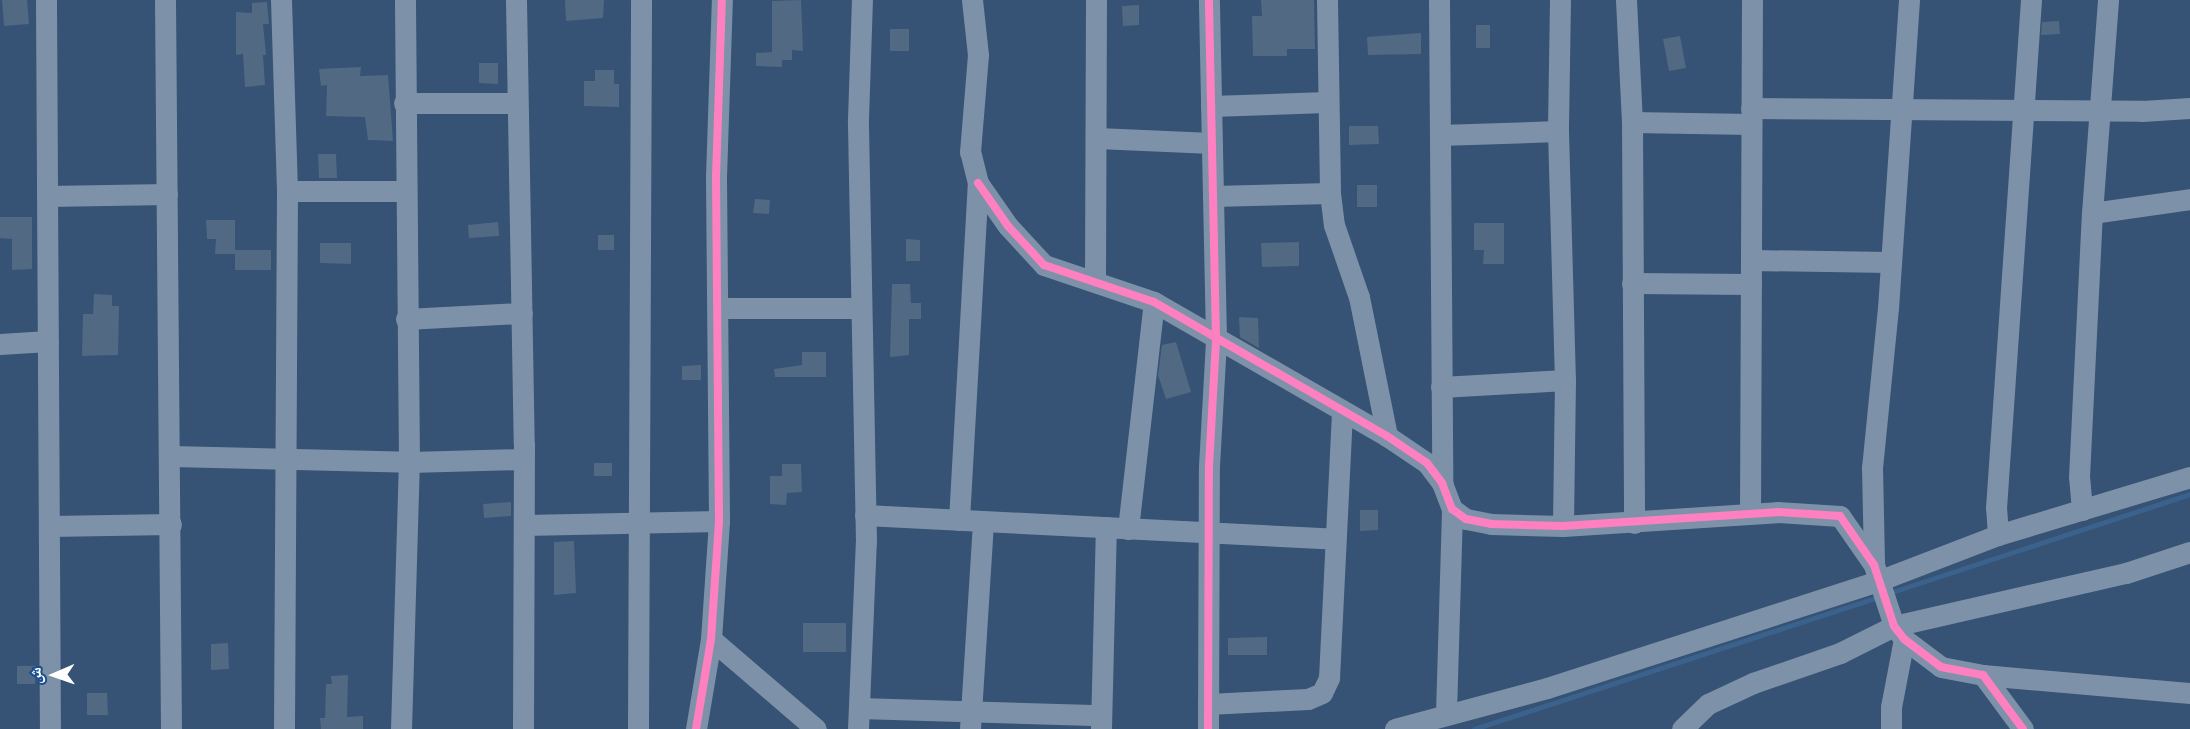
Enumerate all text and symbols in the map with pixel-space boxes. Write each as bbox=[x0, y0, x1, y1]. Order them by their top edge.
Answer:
north arrow bbox=[24, 645, 84, 705]
text: ش bbox=[26, 667, 45, 684]

